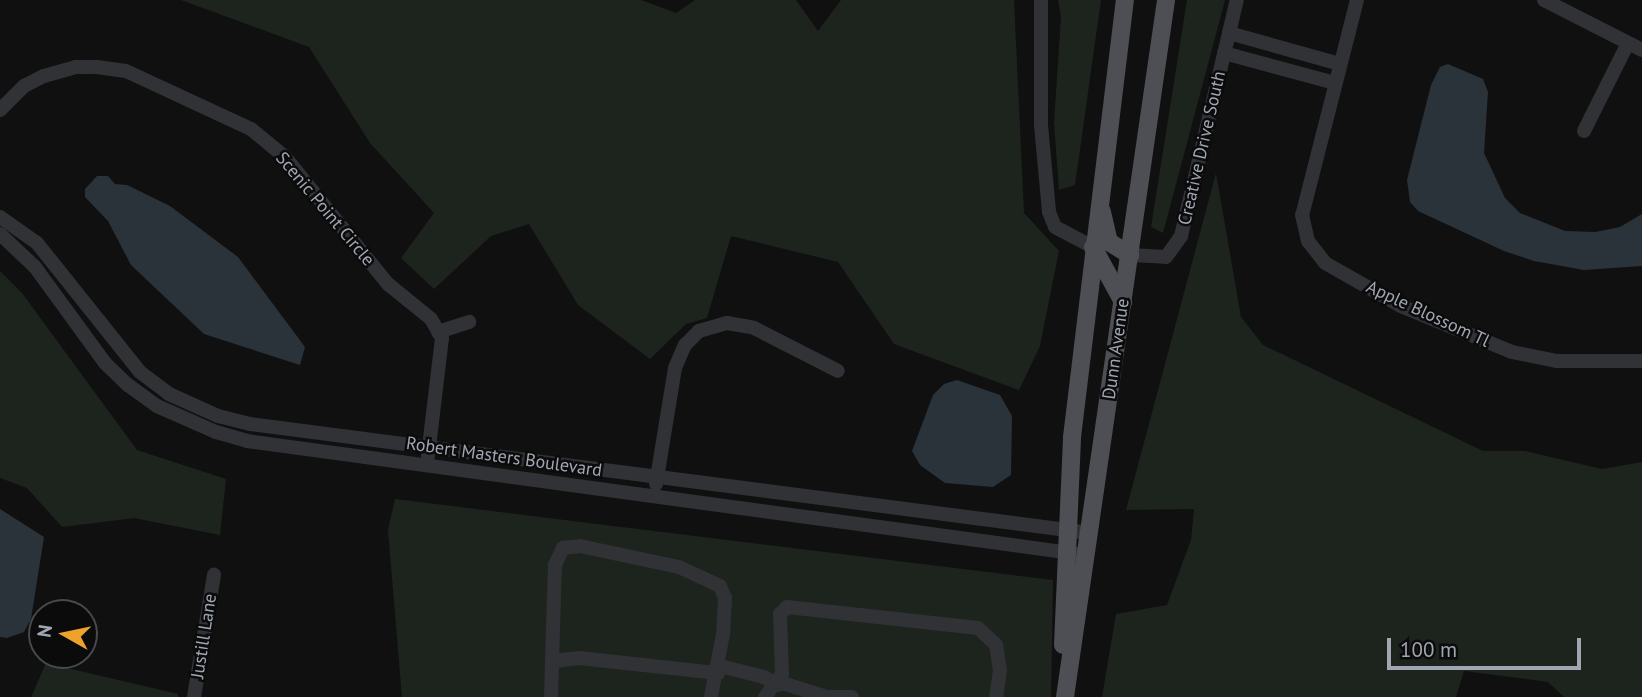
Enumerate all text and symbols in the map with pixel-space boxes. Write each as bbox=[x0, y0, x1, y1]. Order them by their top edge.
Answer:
street label: Creative Drive South bbox=[1174, 69, 1230, 227]
street label: Scenic Point Circle bbox=[271, 148, 379, 270]
street label: Apple Blossom Tl bbox=[1363, 276, 1493, 352]
street label: Dunn Avenue bbox=[1098, 297, 1134, 401]
street label: Robert Masters Boulevard bbox=[405, 433, 603, 481]
street label: Justill Lane bbox=[187, 592, 221, 680]
north arrow bbox=[28, 599, 98, 669]
text: N bbox=[31, 623, 57, 639]
scale bar bbox=[1390, 624, 1584, 668]
text: 100 m bbox=[1400, 636, 1457, 663]

